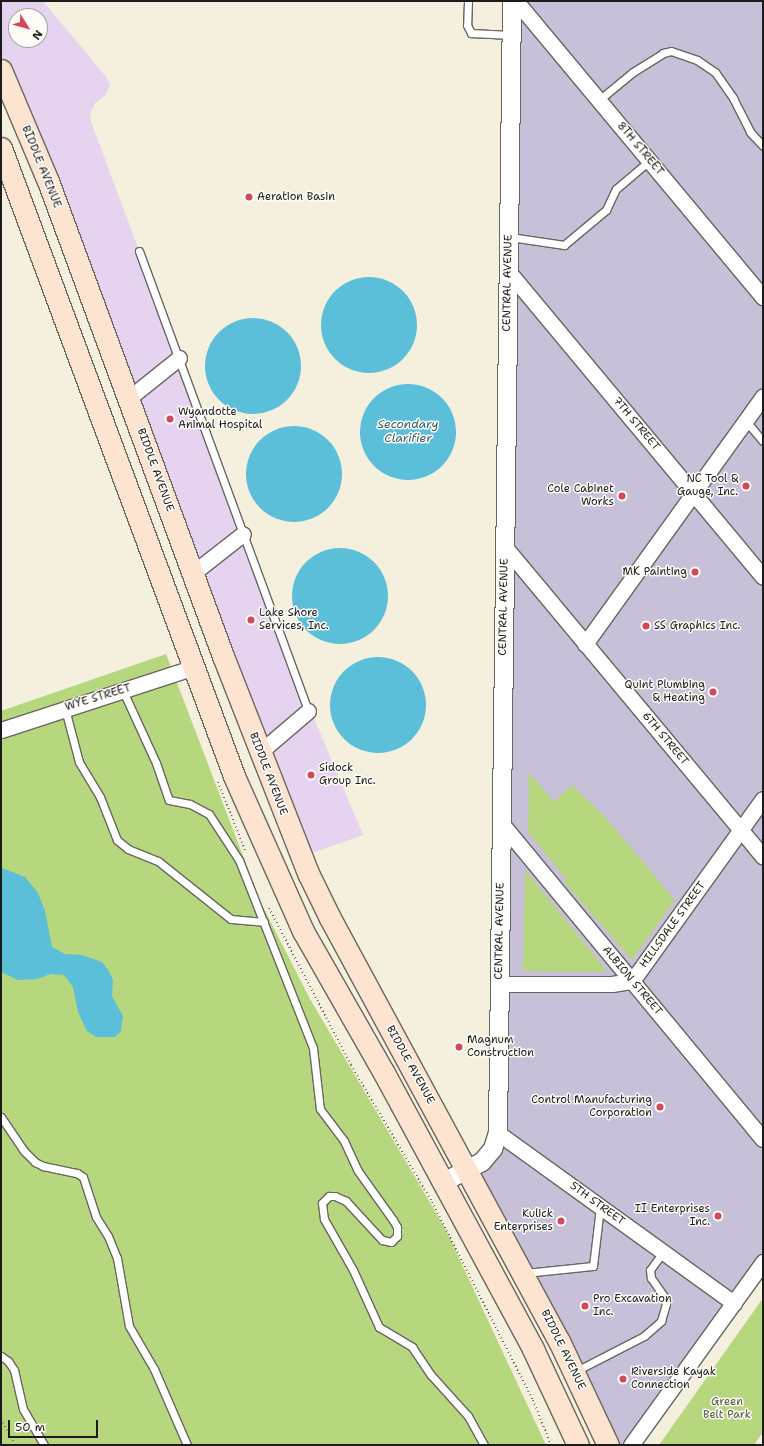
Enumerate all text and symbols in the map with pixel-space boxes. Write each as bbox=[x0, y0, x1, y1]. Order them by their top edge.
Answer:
north arrow bbox=[8, 8, 48, 48]
text: N bbox=[29, 27, 46, 43]
street label: 8TH STREET bbox=[614, 120, 666, 178]
street label: BIDDLE AVENUE bbox=[18, 124, 64, 210]
place label: Aeration Basin bbox=[257, 190, 335, 204]
marker: Aeration Basin bbox=[244, 192, 254, 202]
street label: CENTRAL AVENUE bbox=[501, 234, 515, 332]
street label: 7TH STREET bbox=[610, 395, 662, 453]
place label: Wyandotte Animal Hospital bbox=[178, 406, 262, 432]
marker: Wyandotte Animal Hospital bbox=[165, 414, 175, 424]
water label: Secondary Clarifier bbox=[378, 418, 438, 446]
street label: BIDDLE AVENUE bbox=[134, 427, 176, 513]
place label: NC Tool & Gauge, Inc. bbox=[677, 473, 738, 499]
marker: NC Tool & Gauge, Inc. bbox=[741, 481, 751, 491]
place label: Cole Cabinet Works bbox=[547, 483, 614, 509]
marker: Cole Cabinet Works bbox=[617, 491, 627, 501]
street label: CENTRAL AVENUE bbox=[497, 558, 511, 656]
place label: MK Painting bbox=[622, 565, 687, 579]
marker: MK Painting bbox=[690, 567, 700, 577]
place label: Lake Shore Services, Inc. bbox=[259, 607, 329, 633]
marker: Lake Shore Services, Inc. bbox=[246, 615, 256, 625]
place label: SS Graphics Inc. bbox=[654, 619, 740, 633]
marker: SS Graphics Inc. bbox=[641, 621, 651, 631]
place label: Quint Plumbing & Heating bbox=[625, 679, 705, 705]
street label: WYE STREET bbox=[63, 682, 133, 714]
marker: Quint Plumbing & Heating bbox=[708, 687, 718, 697]
street label: 6TH STREET bbox=[639, 710, 691, 768]
street label: BIDDLE AVENUE bbox=[246, 731, 290, 817]
place label: Sidock Group Inc. bbox=[319, 762, 376, 788]
marker: Sidock Group Inc. bbox=[306, 770, 316, 780]
street label: HILLSDALE STREET bbox=[637, 879, 709, 971]
street label: CENTRAL AVENUE bbox=[493, 882, 507, 980]
street label: ALBION STREET bbox=[599, 944, 665, 1018]
street label: BIDDLE AVENUE bbox=[383, 1023, 437, 1107]
place label: Magnum Construction bbox=[467, 1034, 534, 1060]
marker: Magnum Construction bbox=[454, 1042, 464, 1052]
place label: Control Manufacturing Corporation bbox=[531, 1094, 652, 1120]
marker: Control Manufacturing Corporation bbox=[655, 1102, 665, 1112]
street label: 5TH STREET bbox=[567, 1180, 627, 1228]
place label: II Enterprises Inc. bbox=[635, 1203, 710, 1229]
place label: Kulick Enterprises bbox=[494, 1208, 553, 1234]
marker: II Enterprises Inc. bbox=[713, 1211, 723, 1221]
marker: Kulick Enterprises bbox=[556, 1216, 566, 1226]
place label: Pro Excavation Inc. bbox=[593, 1293, 672, 1319]
marker: Pro Excavation Inc. bbox=[580, 1301, 590, 1311]
street label: BIDDLE AVENUE bbox=[538, 1308, 588, 1392]
place label: Riverside Kayak Connection bbox=[631, 1366, 716, 1392]
marker: Riverside Kayak Connection bbox=[618, 1374, 628, 1384]
park label: Green Belt Park bbox=[703, 1396, 751, 1422]
scale bar bbox=[10, 1412, 100, 1438]
text: 50 m bbox=[15, 1419, 45, 1435]

